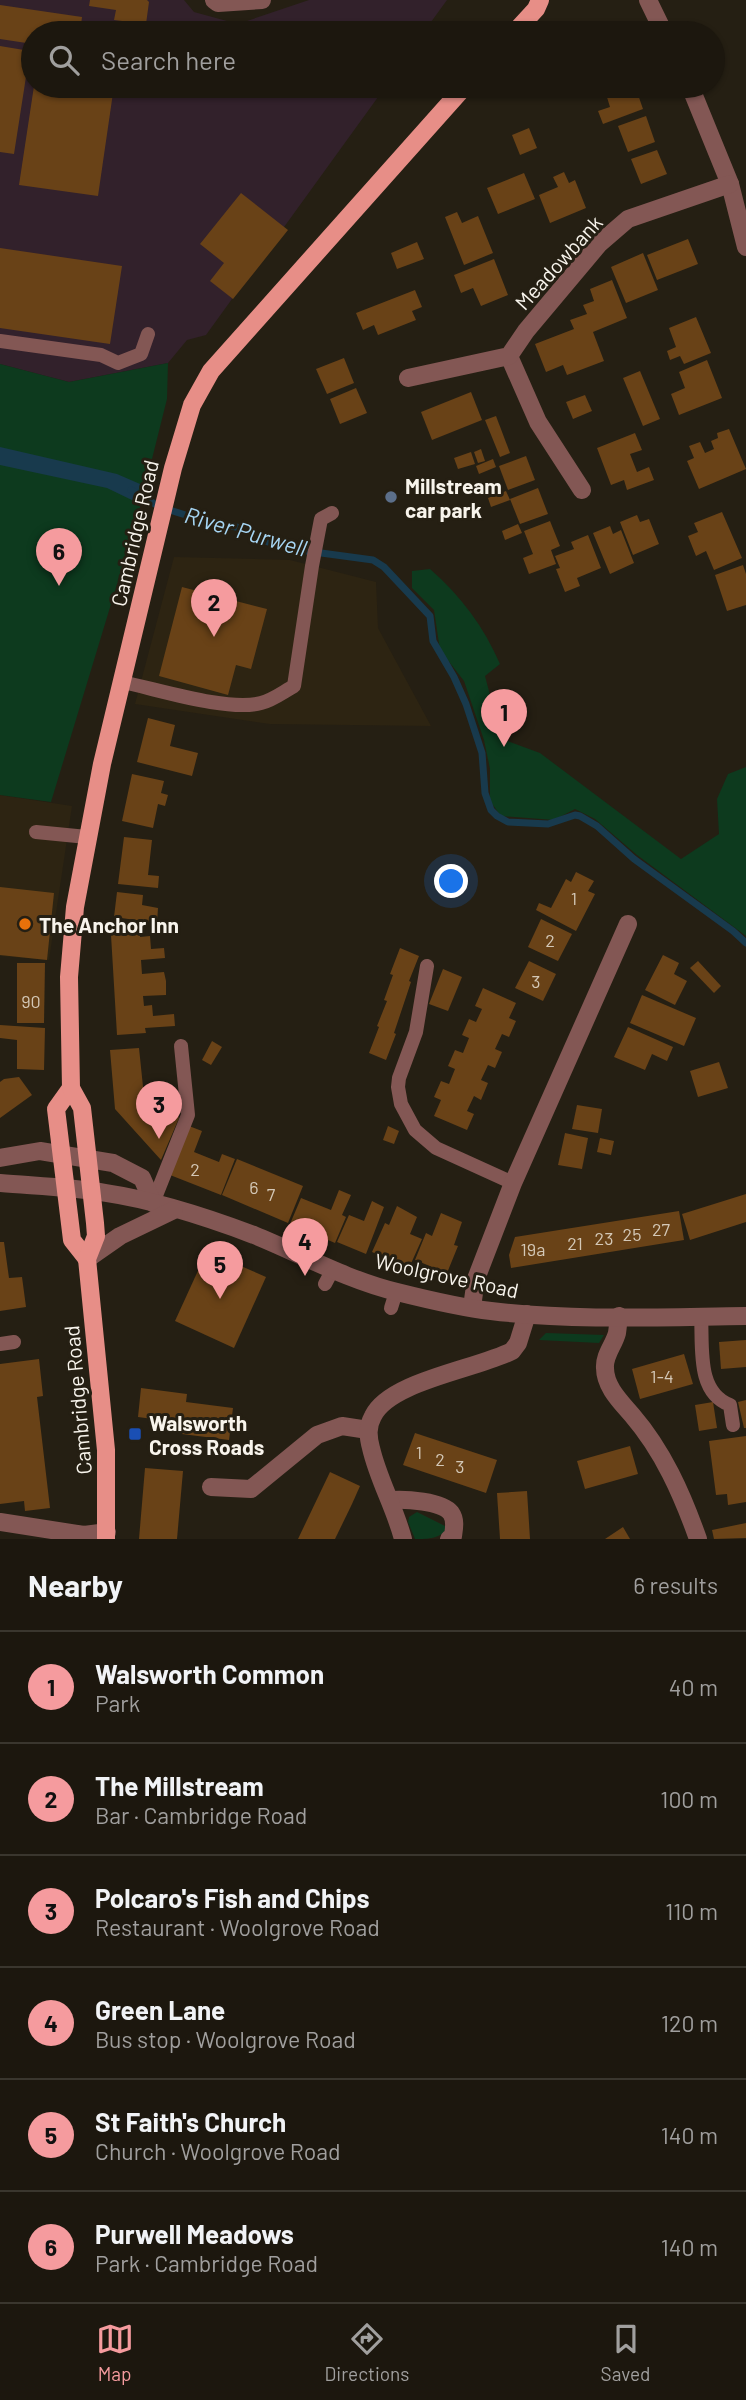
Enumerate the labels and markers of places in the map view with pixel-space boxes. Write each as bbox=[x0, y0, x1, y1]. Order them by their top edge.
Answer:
place label: Millstream car park bbox=[405, 473, 502, 522]
marker: Millstream car park bbox=[383, 489, 399, 505]
pin: 6 bbox=[36, 528, 82, 586]
pin: 2 bbox=[191, 579, 237, 637]
pin: 1 bbox=[481, 689, 527, 747]
place label: The Anchor Inn bbox=[39, 912, 179, 937]
marker: The Anchor Inn bbox=[17, 916, 33, 932]
pin: 3 bbox=[136, 1081, 182, 1139]
pin: 4 bbox=[282, 1218, 328, 1276]
pin: 5 bbox=[197, 1241, 243, 1299]
place label: Walsworth Cross Roads bbox=[149, 1410, 264, 1459]
marker: Walsworth Cross Roads bbox=[127, 1426, 143, 1442]

